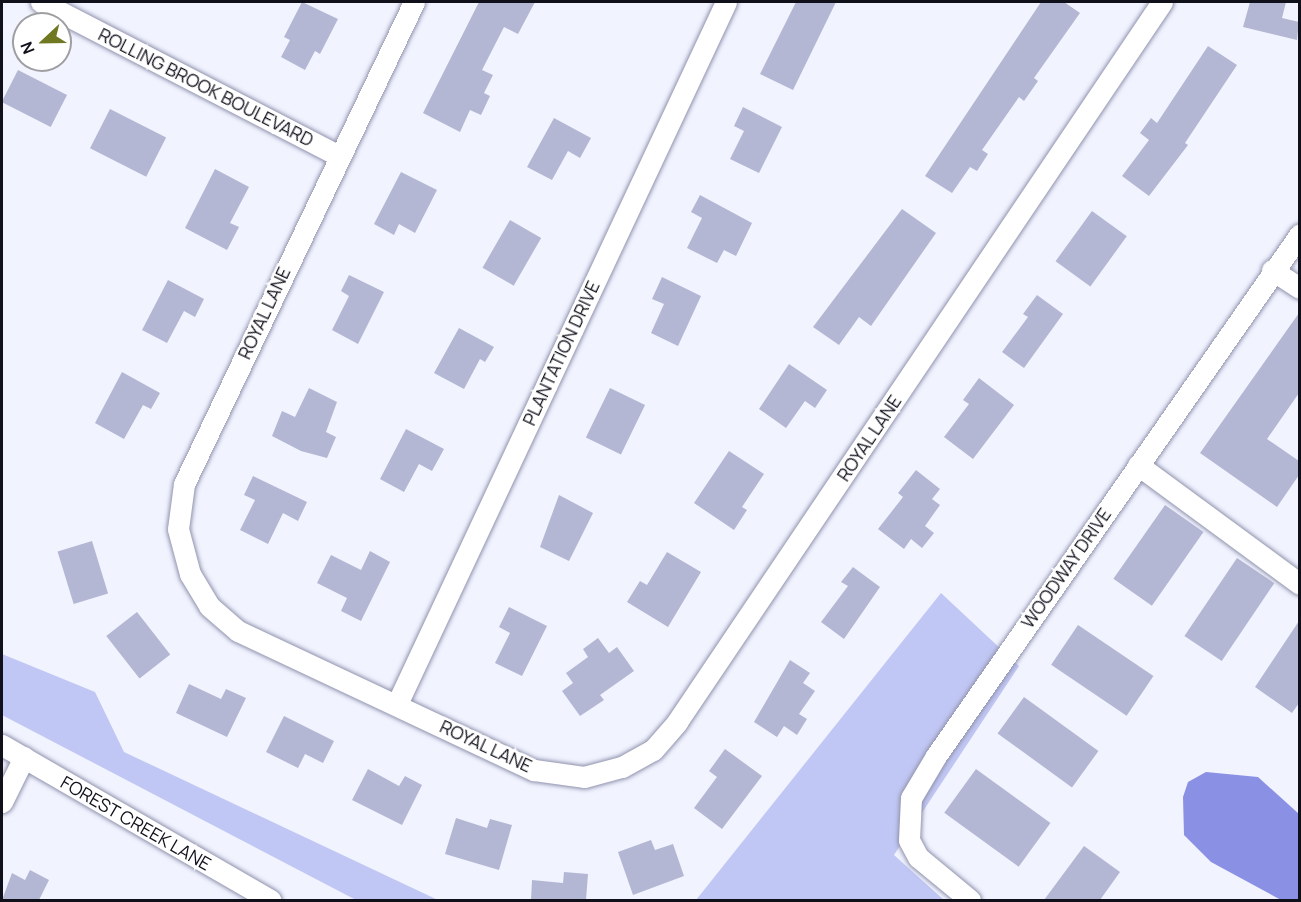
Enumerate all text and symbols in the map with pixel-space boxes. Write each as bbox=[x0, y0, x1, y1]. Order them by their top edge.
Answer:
north arrow bbox=[12, 12, 72, 72]
street label: ROLLING BROOK BOULEVARD bbox=[95, 23, 317, 151]
text: N bbox=[15, 39, 40, 57]
street label: ROYAL LANE bbox=[233, 263, 295, 363]
street label: PLANTATION DRIVE bbox=[518, 277, 604, 429]
street label: ROYAL LANE bbox=[832, 391, 906, 485]
street label: WOODWAY DRIVE bbox=[1016, 504, 1116, 632]
street label: ROYAL LANE bbox=[436, 715, 536, 777]
street label: FOREST CREEK LANE bbox=[57, 771, 215, 875]

